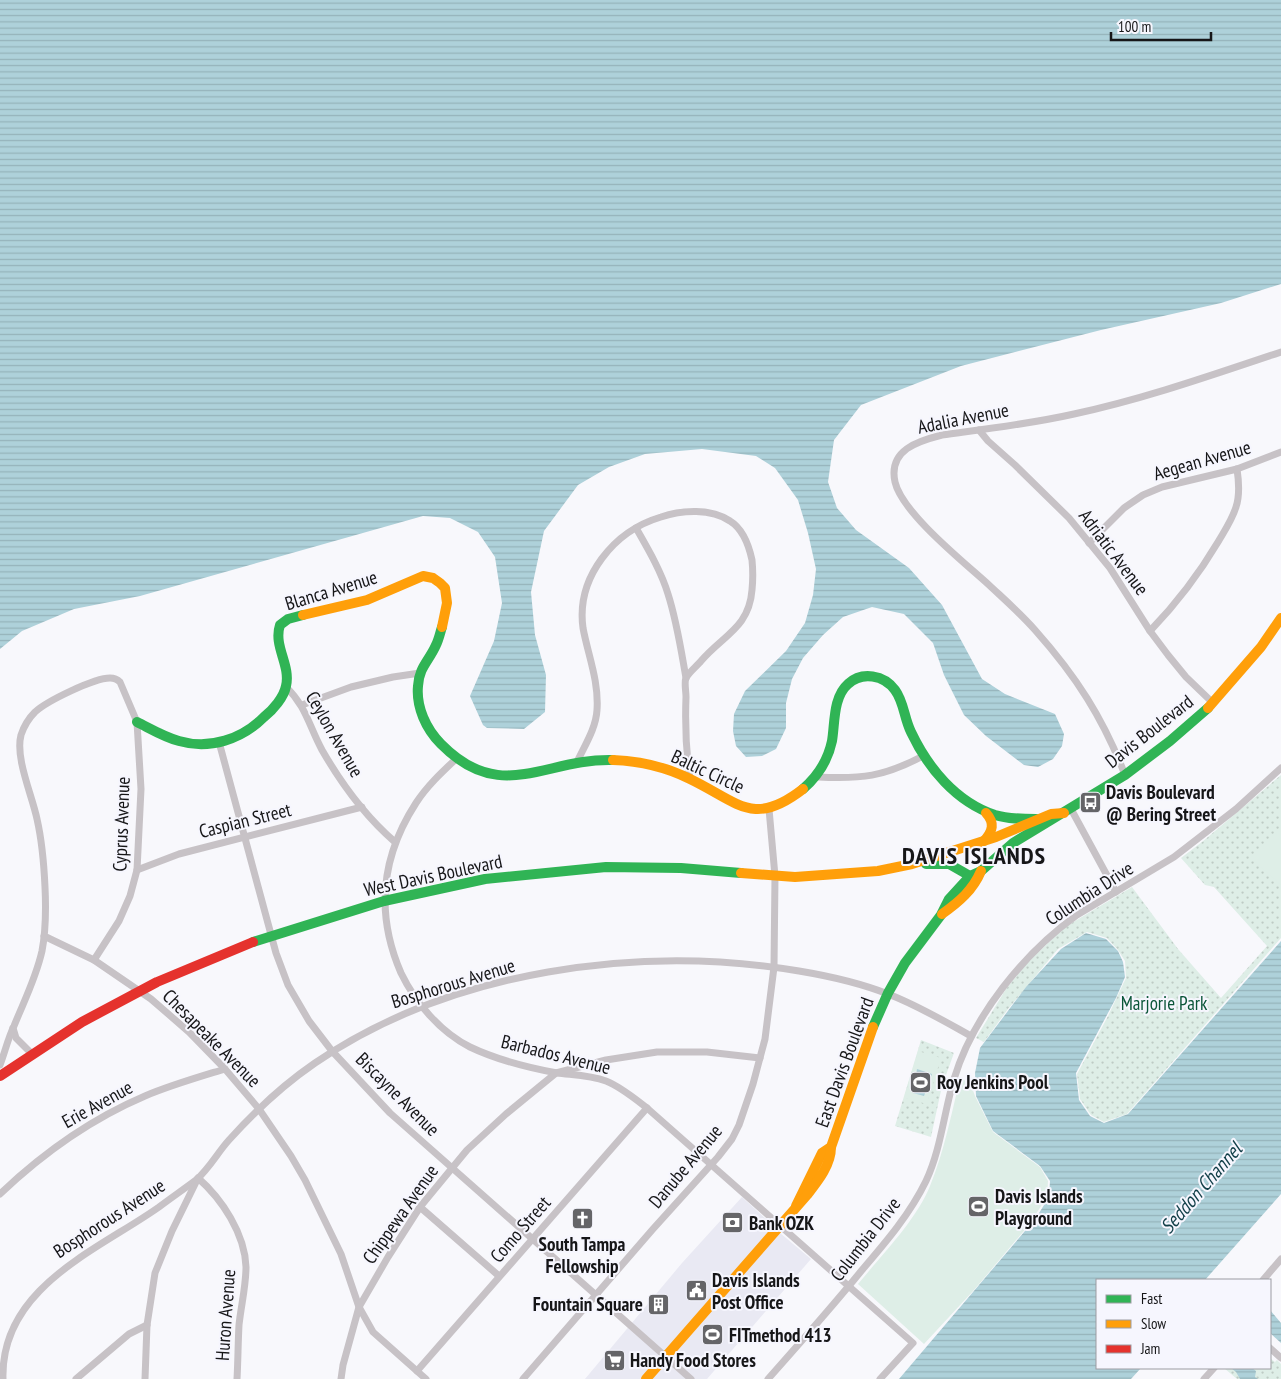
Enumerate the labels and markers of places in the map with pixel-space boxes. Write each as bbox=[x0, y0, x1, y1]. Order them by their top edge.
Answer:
place label: Davis Boulevard @ Bering Street bbox=[1106, 780, 1216, 826]
bus stop icon: Davis Boulevard @ Bering Street bbox=[1078, 791, 1102, 815]
sports icon: Roy Jenkins Pool bbox=[909, 1070, 933, 1094]
place label: Roy Jenkins Pool bbox=[937, 1070, 1049, 1094]
place label: Davis Islands Playground bbox=[995, 1184, 1083, 1230]
sports icon: Davis Islands Playground bbox=[967, 1195, 991, 1219]
church icon: South Tampa Fellowship bbox=[570, 1206, 594, 1230]
bank icon: Bank OZK bbox=[721, 1211, 745, 1235]
place label: Bank OZK bbox=[749, 1211, 814, 1235]
place label: South Tampa Fellowship bbox=[539, 1232, 626, 1278]
place label: Davis Islands Post Office bbox=[712, 1268, 800, 1314]
public building icon: Davis Islands Post Office bbox=[684, 1279, 708, 1303]
place label: Fountain Square bbox=[533, 1292, 643, 1316]
building icon: Fountain Square bbox=[647, 1292, 671, 1316]
sports icon: FITmethod 413 bbox=[701, 1323, 725, 1347]
place label: FITmethod 413 bbox=[729, 1323, 832, 1347]
supermarket icon: Handy Food Stores bbox=[602, 1348, 626, 1372]
place label: Handy Food Stores bbox=[630, 1348, 756, 1372]

